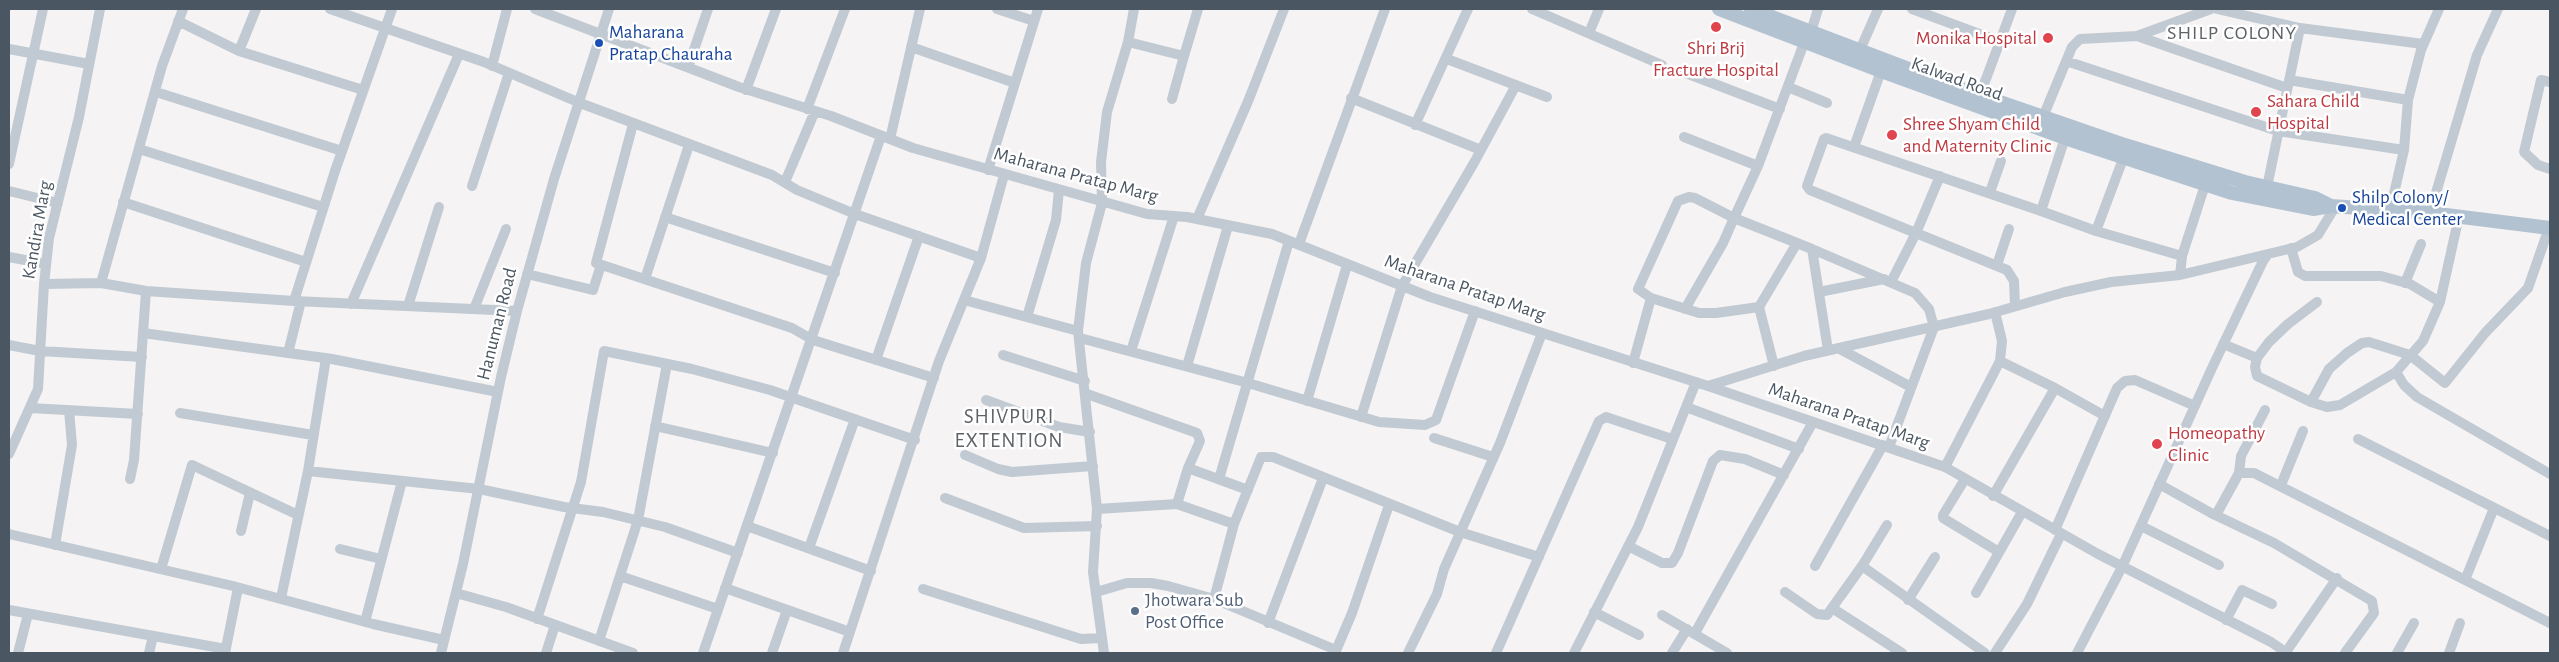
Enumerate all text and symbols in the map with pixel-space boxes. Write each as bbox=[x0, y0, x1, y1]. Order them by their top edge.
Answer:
marker: Shri Brij Fracture Hospital bbox=[1709, 20, 1723, 34]
place label: Maharana Pratap Chauraha bbox=[609, 21, 732, 65]
district label: SHILP COLONY bbox=[2165, 21, 2299, 45]
place label: Monika Hospital bbox=[1916, 27, 2037, 49]
marker: Monika Hospital bbox=[2041, 31, 2055, 45]
marker: Maharana Pratap Chauraha bbox=[593, 37, 605, 49]
place label: Shri Brij Fracture Hospital bbox=[1653, 37, 1779, 81]
street label: Kalwad Road bbox=[1908, 52, 2006, 106]
place label: Sahara Child Hospital bbox=[2267, 90, 2360, 134]
marker: Sahara Child Hospital bbox=[2249, 105, 2263, 119]
place label: Shree Shyam Child and Maternity Clinic bbox=[1903, 113, 2051, 157]
marker: Shree Shyam Child and Maternity Clinic bbox=[1885, 128, 1899, 142]
street label: Maharana Pratap Marg bbox=[991, 142, 1161, 208]
street label: Kandira Marg bbox=[17, 179, 57, 281]
place label: Shilp Colony/ Medical Center bbox=[2352, 186, 2462, 230]
marker: Shilp Colony/ Medical Center bbox=[2336, 202, 2348, 214]
street label: Maharana Pratap Marg bbox=[1381, 250, 1549, 326]
street label: Hanuman Road bbox=[472, 265, 522, 383]
street label: Maharana Pratap Marg bbox=[1765, 378, 1933, 454]
district label: SHIVPURI EXTENTION bbox=[953, 404, 1065, 454]
place label: Homeopathy Clinic bbox=[2168, 422, 2265, 466]
marker: Homeopathy Clinic bbox=[2150, 437, 2164, 451]
place label: Jhotwara Sub Post Office bbox=[1145, 589, 1243, 633]
marker: Jhotwara Sub Post Office bbox=[1129, 605, 1141, 617]

